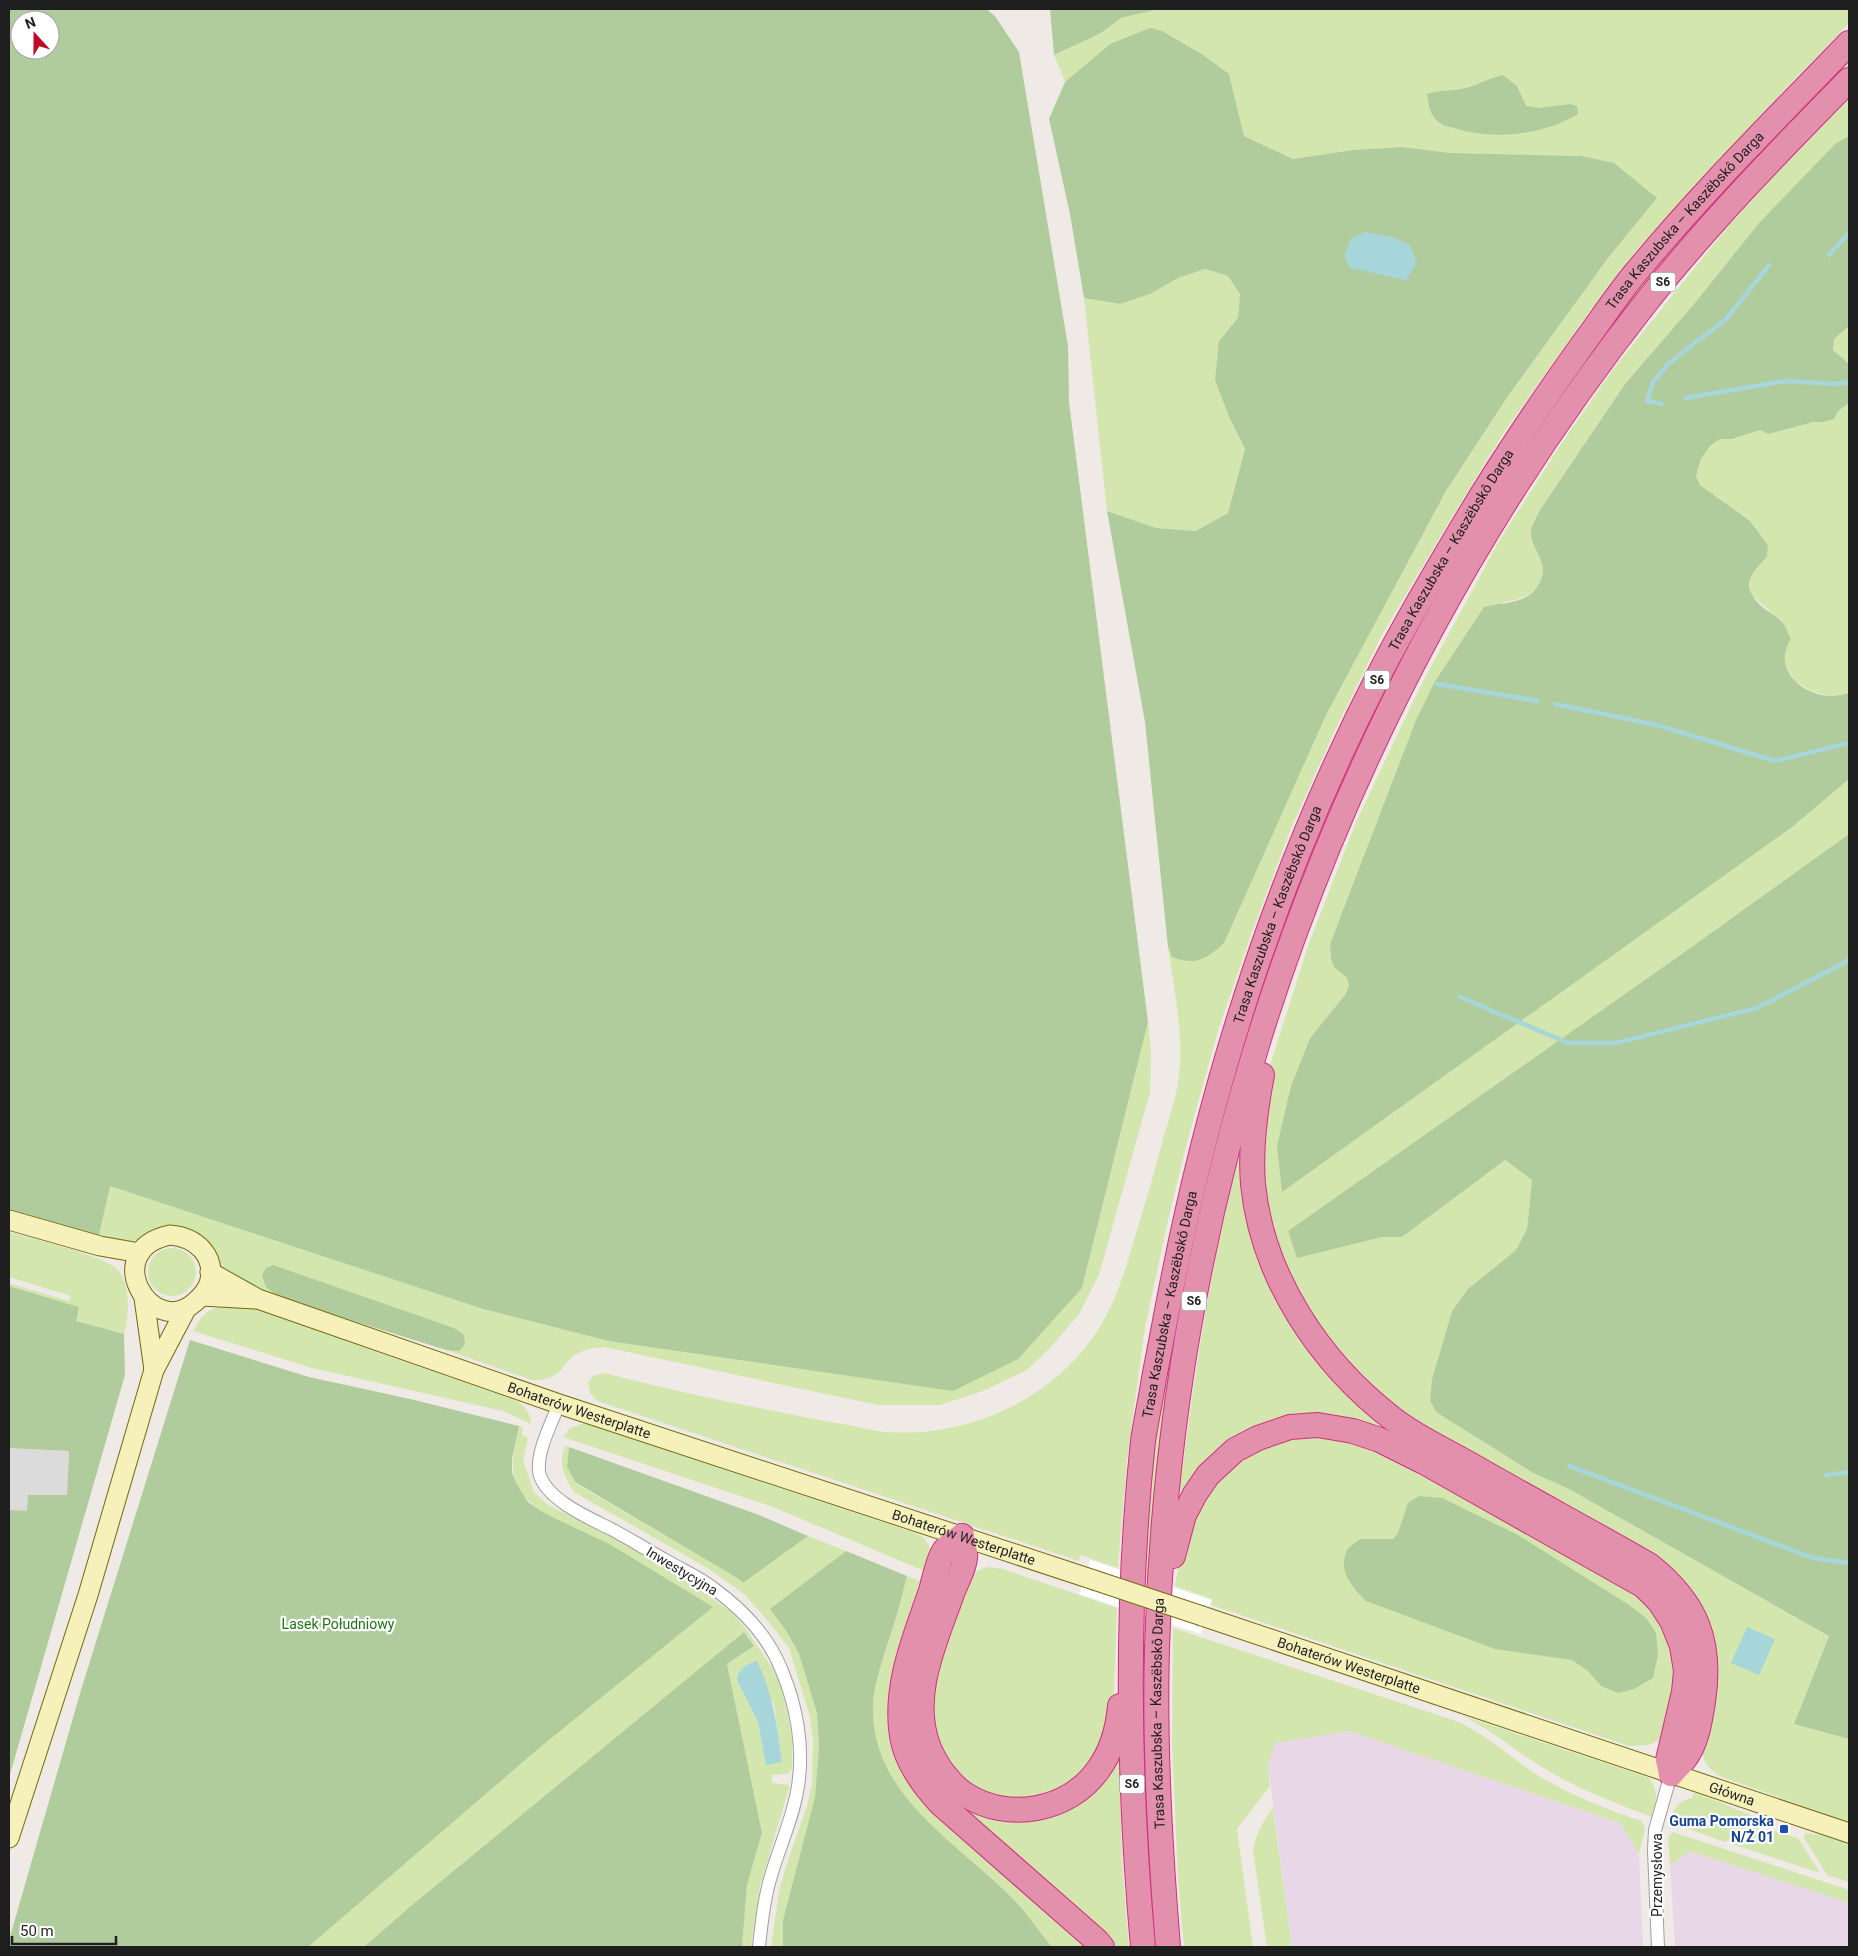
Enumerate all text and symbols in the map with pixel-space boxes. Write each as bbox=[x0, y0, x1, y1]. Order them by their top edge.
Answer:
north arrow bbox=[10, 10, 60, 60]
text: N bbox=[23, 14, 38, 32]
street label: Trasa Kaszubska – Kaszëbskô Darga bbox=[1603, 128, 1767, 313]
road number: S6 bbox=[1650, 272, 1676, 292]
street label: Trasa Kaszubska – Kaszëbskô Darga bbox=[1385, 446, 1517, 653]
road number: S6 bbox=[1364, 670, 1390, 690]
street label: Trasa Kaszubska – Kaszëbskô Darga bbox=[1230, 803, 1325, 1026]
street label: Trasa Kaszubska – Kaszëbskô Darga bbox=[1139, 1189, 1200, 1419]
road number: S6 bbox=[1182, 1292, 1206, 1310]
street label: Bohaterów Westerplatte bbox=[506, 1379, 653, 1442]
street label: Bohaterów Westerplatte bbox=[890, 1506, 1037, 1568]
street label: Inwestycyjna bbox=[643, 1543, 721, 1599]
street label: Trasa Kaszubska – Kaszëbskô Darga bbox=[1148, 1597, 1168, 1829]
park label: Lasek Południowy bbox=[282, 1616, 395, 1632]
street label: Bohaterów Westerplatte bbox=[1275, 1634, 1423, 1697]
road number: S6 bbox=[1120, 1775, 1144, 1794]
street label: Główna bbox=[1707, 1779, 1757, 1809]
place label: Guma Pomorska N/Ż 01 bbox=[1669, 1813, 1775, 1845]
marker: Guma Pomorska N/Ż 01 bbox=[1778, 1823, 1790, 1835]
street label: Przemysłowa bbox=[1649, 1833, 1665, 1917]
scale bar bbox=[12, 1914, 116, 1946]
text: 50 m bbox=[20, 1922, 54, 1940]

